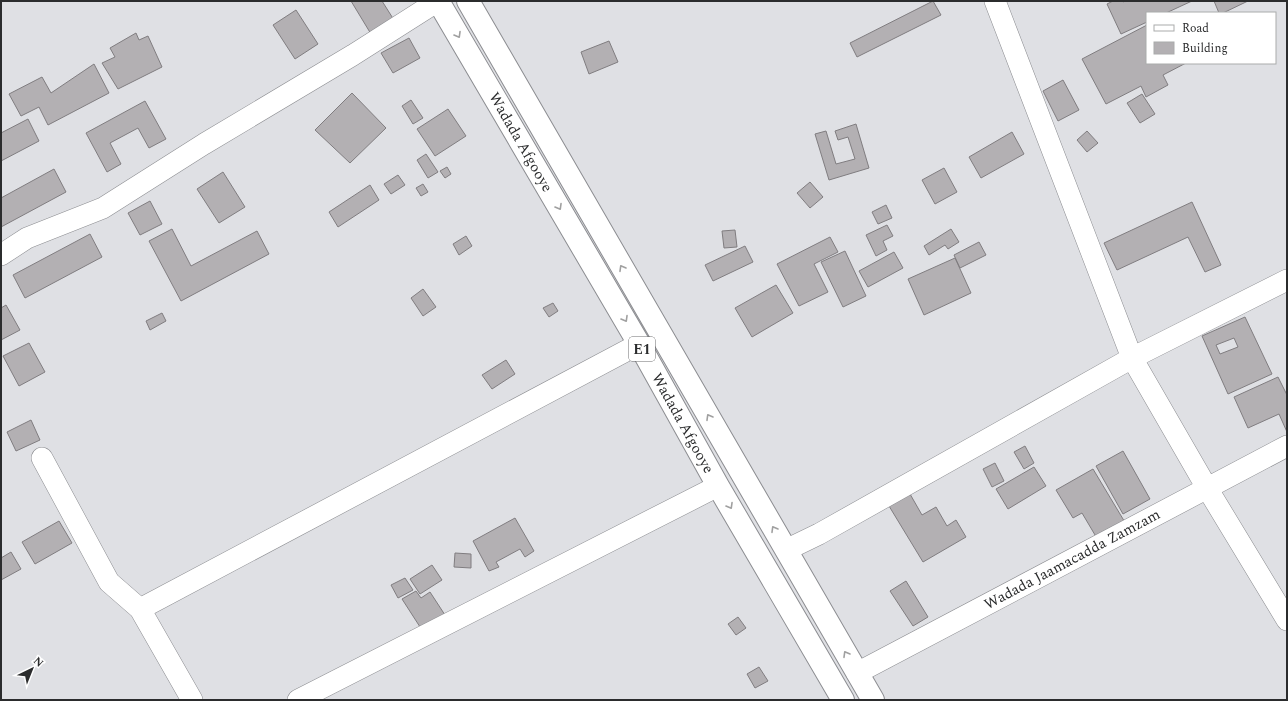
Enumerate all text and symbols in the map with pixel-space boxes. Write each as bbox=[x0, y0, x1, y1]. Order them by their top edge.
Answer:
legend bbox=[1146, 12, 1276, 64]
text: Road bbox=[1182, 19, 1209, 38]
one-way arrow bbox=[453, 31, 460, 38]
text: Building bbox=[1182, 39, 1228, 58]
street label: Wadada Afgooye bbox=[483, 88, 558, 196]
one-way arrow bbox=[554, 203, 561, 210]
one-way arrow bbox=[620, 265, 627, 272]
one-way arrow bbox=[620, 315, 627, 322]
road number: E1 bbox=[629, 337, 655, 361]
street label: Wadada Afgooye bbox=[645, 369, 720, 478]
one-way arrow bbox=[706, 414, 713, 421]
one-way arrow bbox=[725, 502, 732, 509]
street label: Wadada Jaamacadda Zamzam bbox=[980, 503, 1165, 616]
one-way arrow bbox=[771, 526, 778, 534]
north arrow bbox=[12, 649, 52, 689]
one-way arrow bbox=[843, 651, 850, 658]
text: N bbox=[29, 653, 48, 671]

